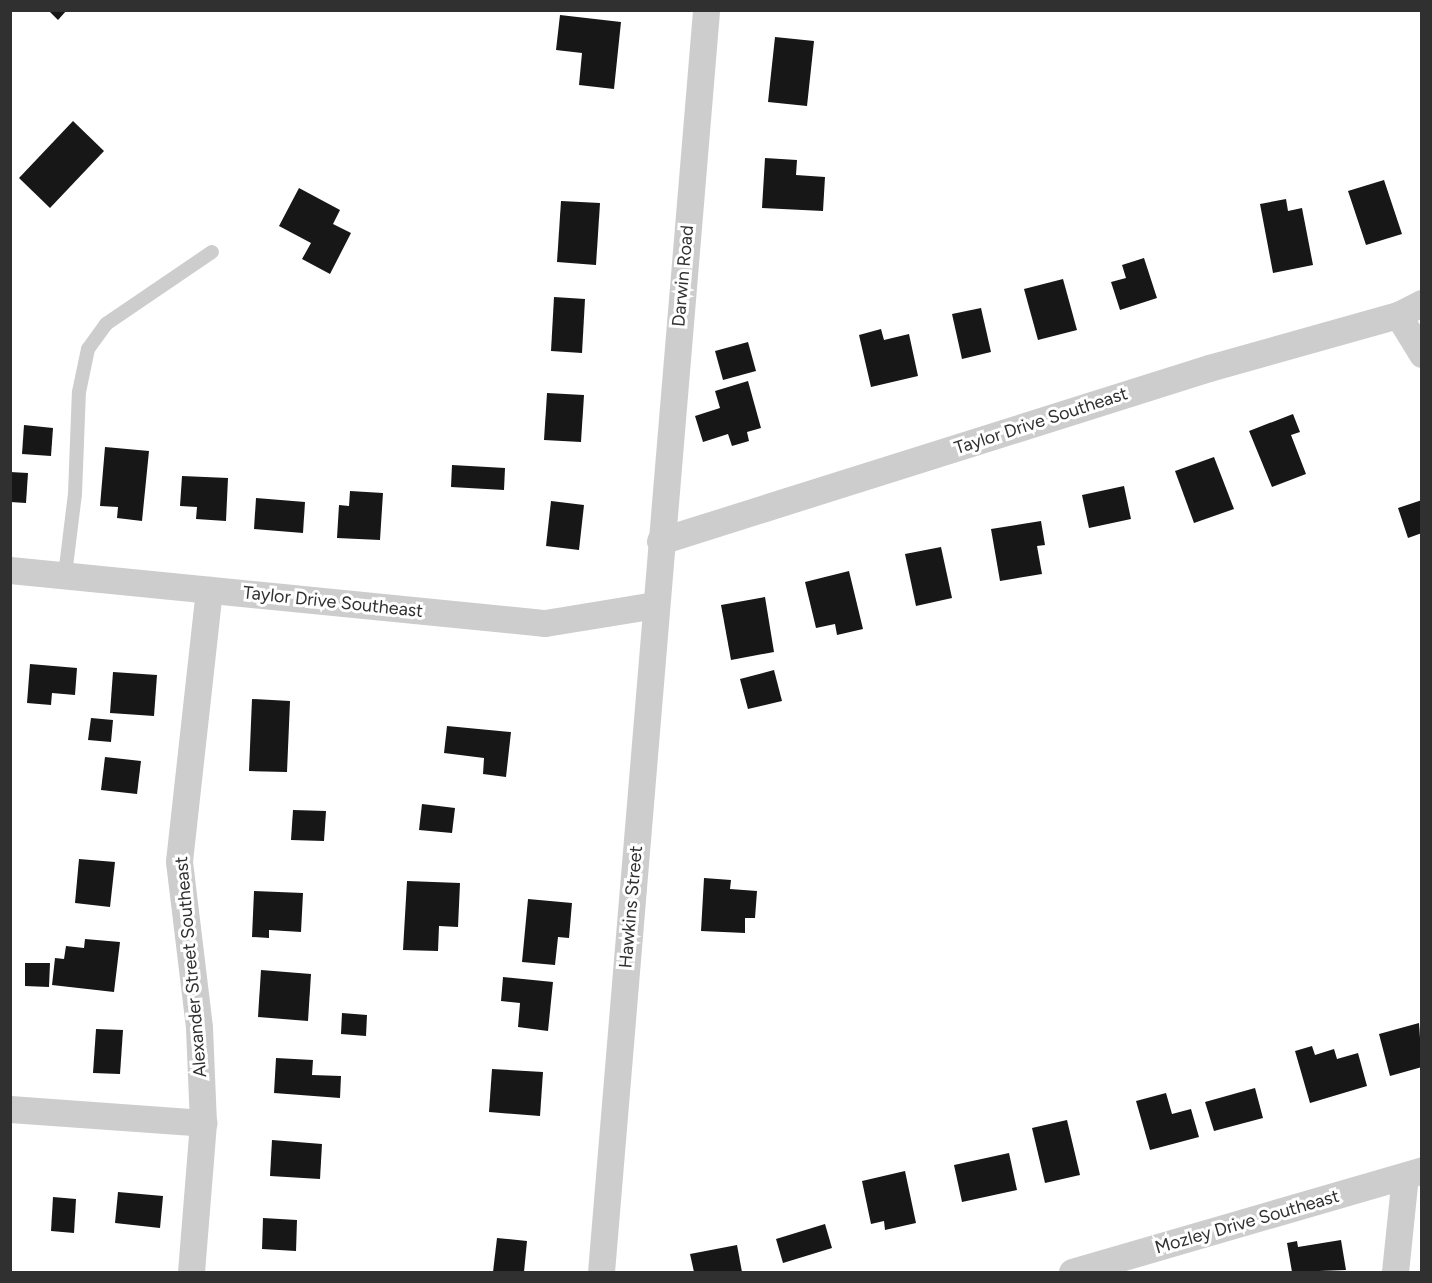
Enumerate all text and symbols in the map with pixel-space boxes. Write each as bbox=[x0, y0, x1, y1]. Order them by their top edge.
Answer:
street label: Darwin Road bbox=[668, 224, 698, 328]
street label: Taylor Drive Southeast bbox=[952, 383, 1130, 459]
street label: Taylor Drive Southeast bbox=[242, 582, 424, 622]
street label: Hawkins Street bbox=[615, 845, 647, 969]
street label: Alexander Street Southeast bbox=[171, 856, 211, 1078]
street label: Mozley Drive Southeast bbox=[1152, 1185, 1342, 1259]

